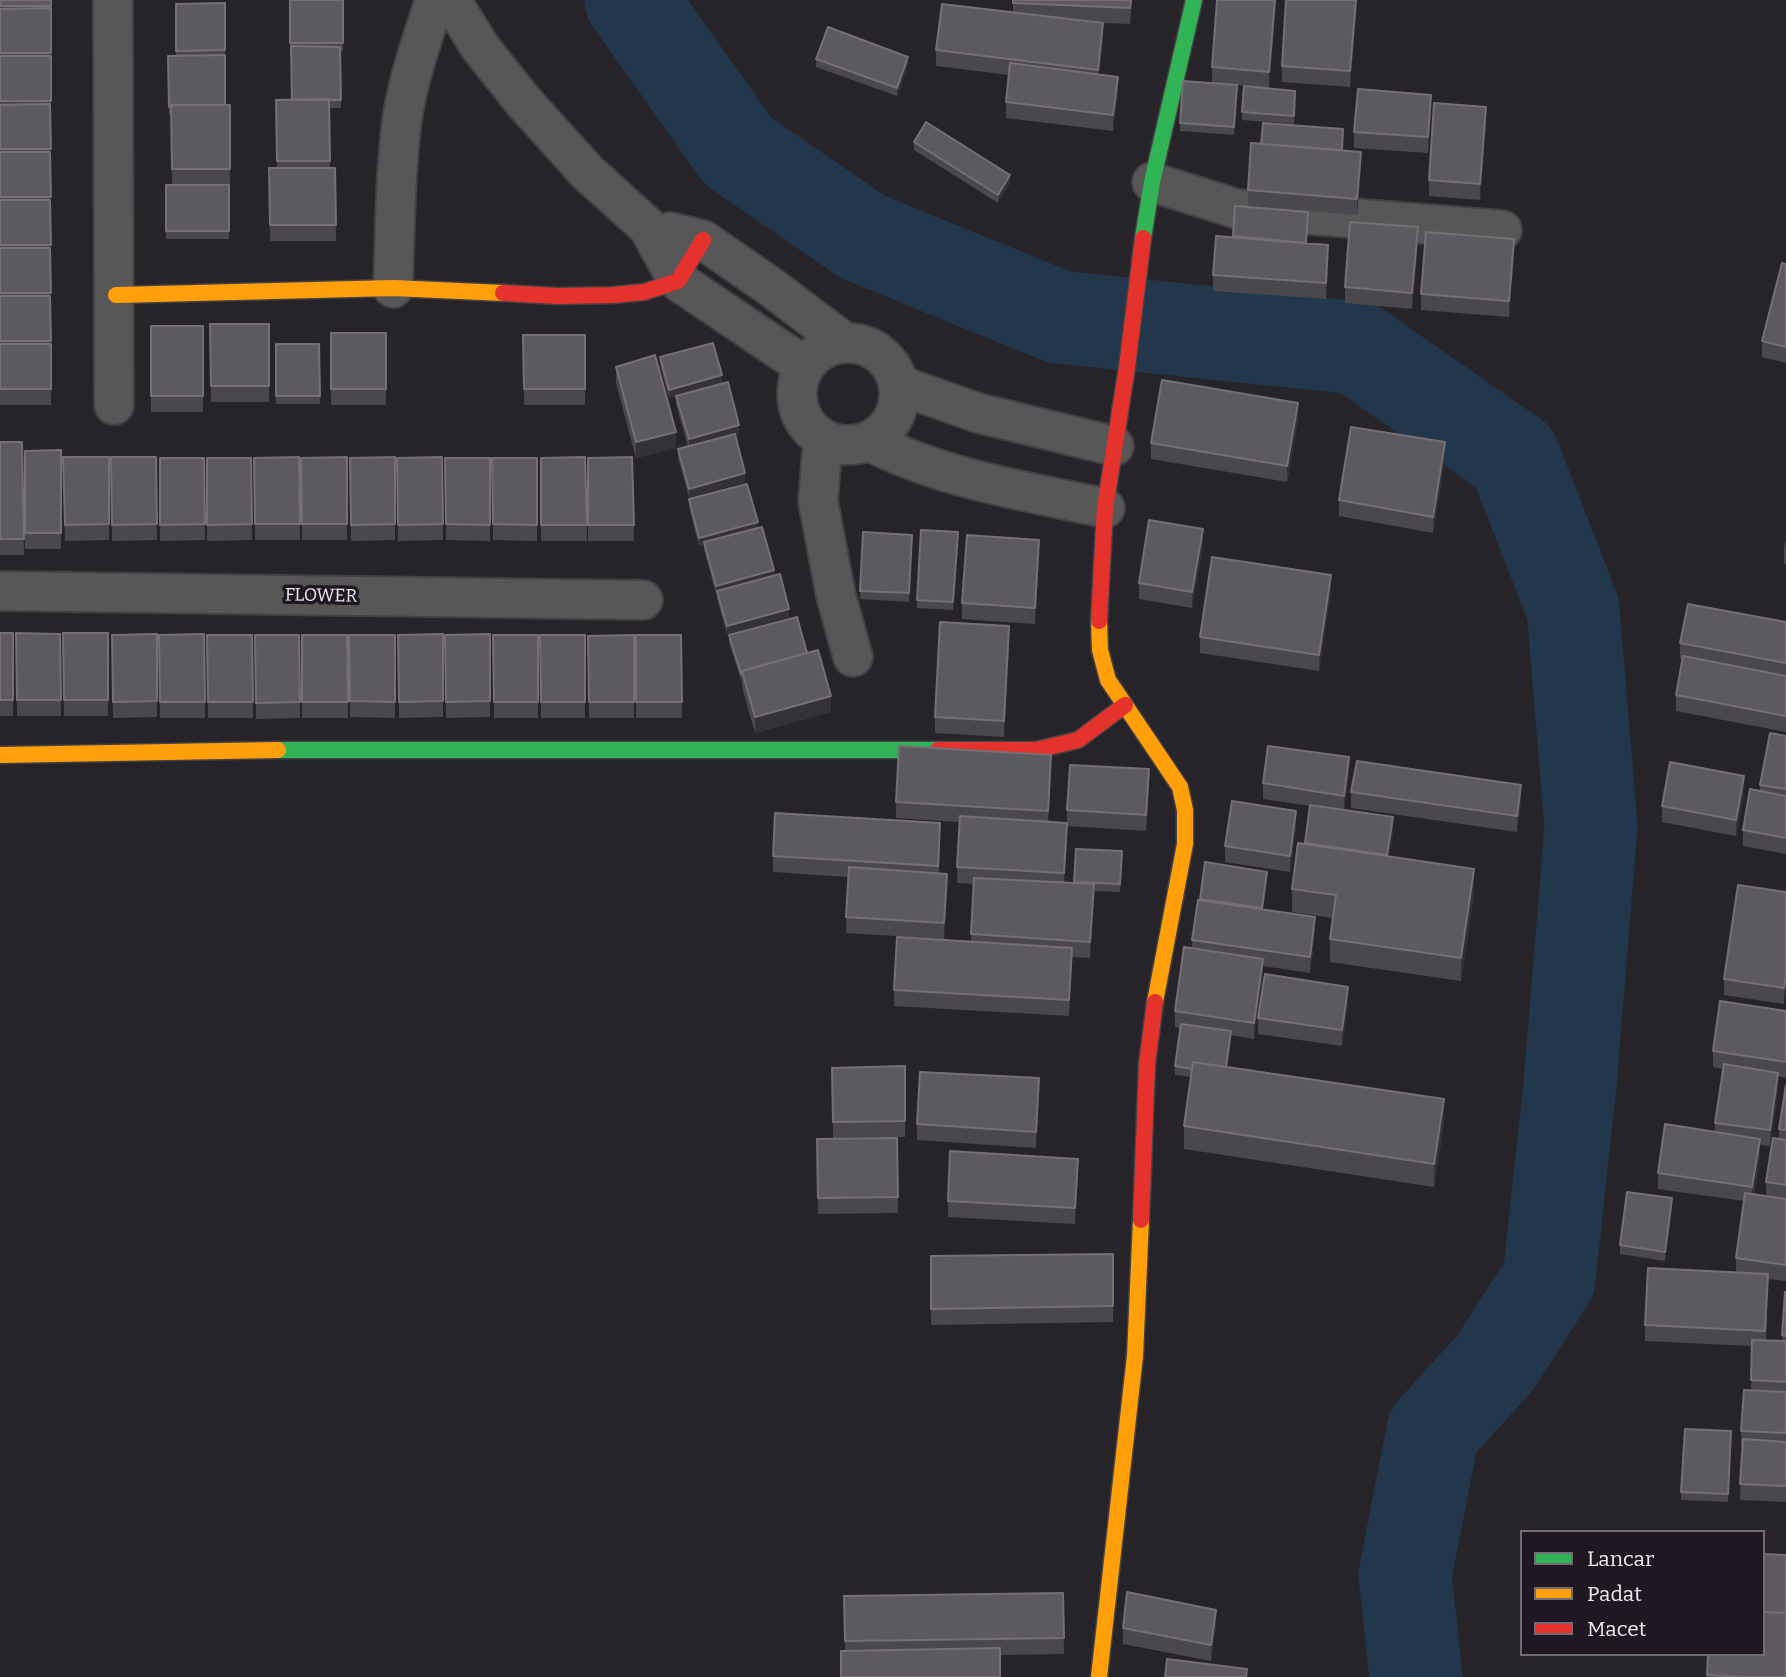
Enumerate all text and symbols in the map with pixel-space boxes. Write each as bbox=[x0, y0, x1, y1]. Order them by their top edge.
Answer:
street label: FLOWER bbox=[285, 585, 357, 607]
legend bbox=[1520, 1530, 1765, 1656]
text: Lancar bbox=[1587, 1546, 1654, 1572]
text: Padat bbox=[1587, 1581, 1642, 1607]
text: Macet bbox=[1587, 1616, 1646, 1642]

